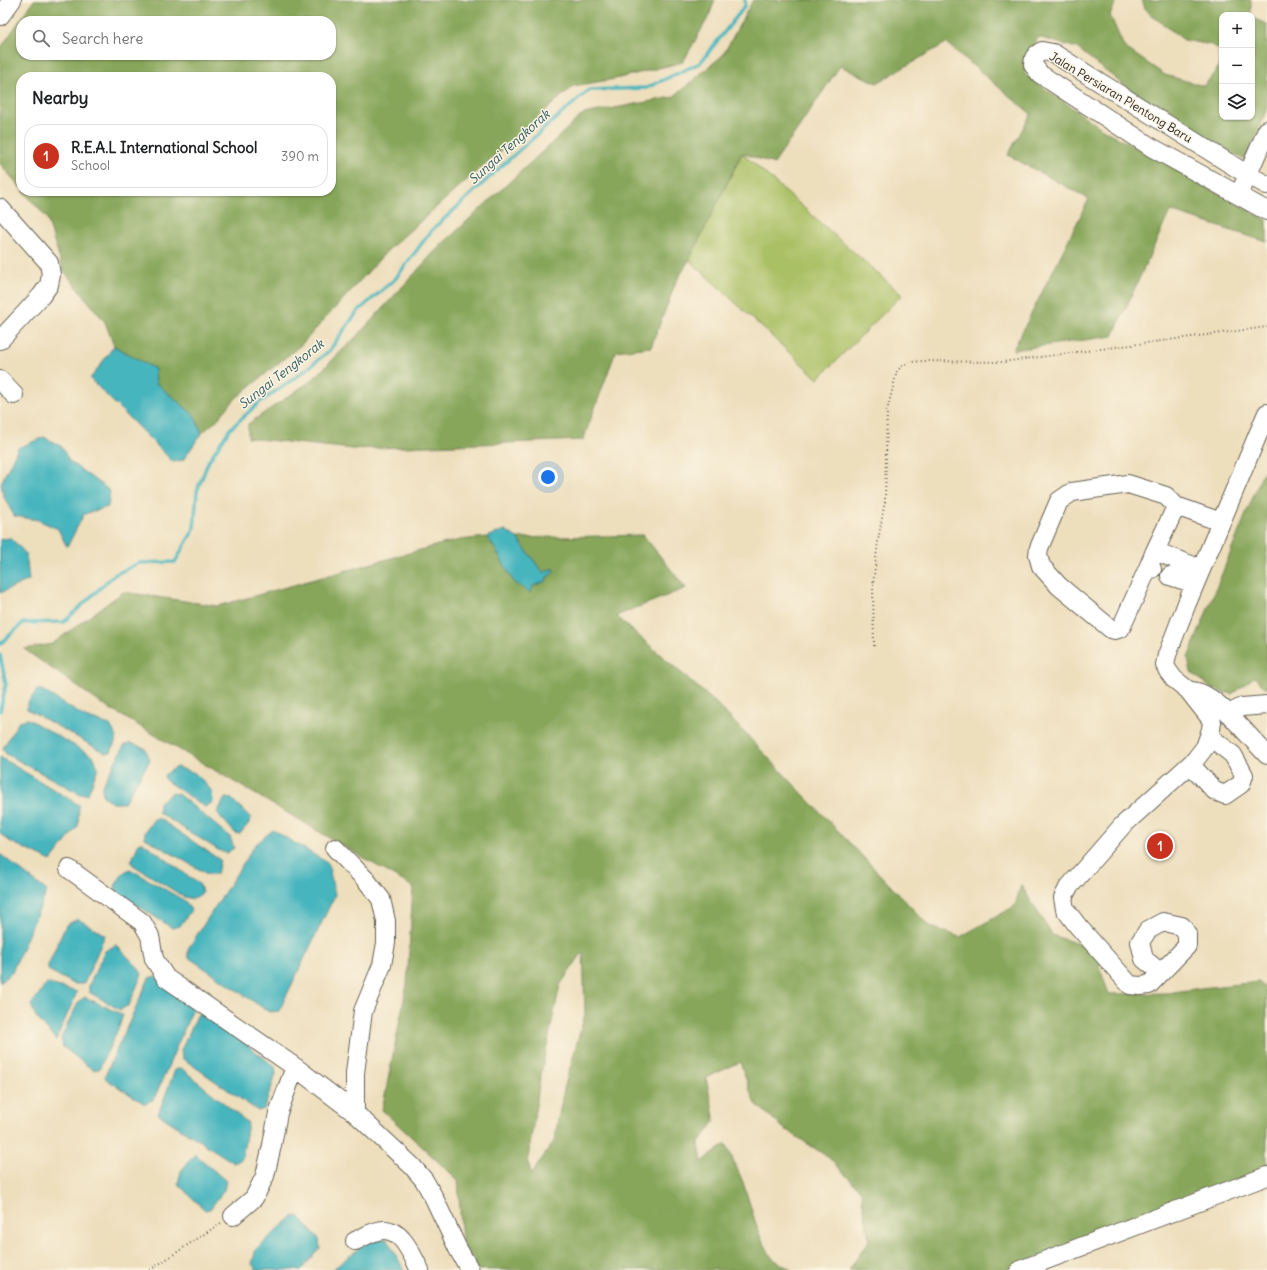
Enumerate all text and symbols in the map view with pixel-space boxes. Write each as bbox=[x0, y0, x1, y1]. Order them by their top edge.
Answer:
map controls bbox=[1219, 12, 1255, 120]
button: + bbox=[1219, 12, 1255, 48]
search box bbox=[16, 16, 336, 60]
icon: search bbox=[30, 27, 52, 49]
text: Search here bbox=[62, 29, 143, 48]
street label: Jalan Persiaran Plentong Baru bbox=[1047, 48, 1195, 146]
button: − bbox=[1219, 48, 1255, 84]
button: layers bbox=[1219, 84, 1255, 120]
text: Nearby bbox=[32, 87, 88, 109]
water label: Sungai Tengkorak bbox=[465, 105, 554, 188]
text: R.E.A.L International School bbox=[71, 138, 257, 157]
text: 1 bbox=[43, 148, 49, 165]
text: 390 m bbox=[281, 148, 319, 165]
text: School bbox=[71, 157, 110, 174]
water label: Sungai Tengkorak bbox=[235, 335, 328, 413]
your location bbox=[538, 467, 558, 487]
pin: 1 bbox=[1147, 831, 1173, 861]

